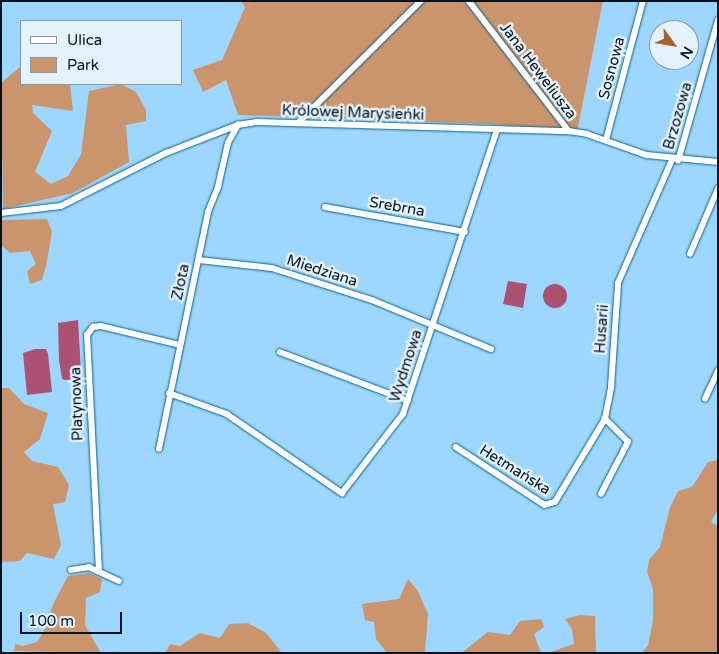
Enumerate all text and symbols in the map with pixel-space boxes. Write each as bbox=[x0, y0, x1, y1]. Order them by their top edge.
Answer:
street label: Jana Heweliusza bbox=[496, 19, 580, 123]
legend bbox=[20, 20, 182, 85]
north arrow bbox=[649, 20, 699, 70]
text: Ulica bbox=[67, 31, 102, 49]
street label: Sosnowa bbox=[595, 35, 629, 101]
text: N bbox=[676, 43, 696, 62]
text: Park bbox=[67, 56, 99, 74]
street label: Brzozowa bbox=[660, 80, 696, 152]
street label: Królowej Marysieńki bbox=[281, 102, 425, 124]
street label: Srebrna bbox=[368, 193, 426, 221]
street label: Miedziana bbox=[284, 251, 360, 291]
street label: Złota bbox=[168, 262, 194, 302]
street label: Husarii bbox=[591, 304, 613, 354]
street label: Wydmowa bbox=[386, 327, 426, 405]
street label: Platynowa bbox=[67, 367, 87, 441]
street label: Hetmańska bbox=[476, 441, 554, 499]
scale bar bbox=[22, 602, 125, 634]
text: 100 m bbox=[28, 612, 74, 630]

